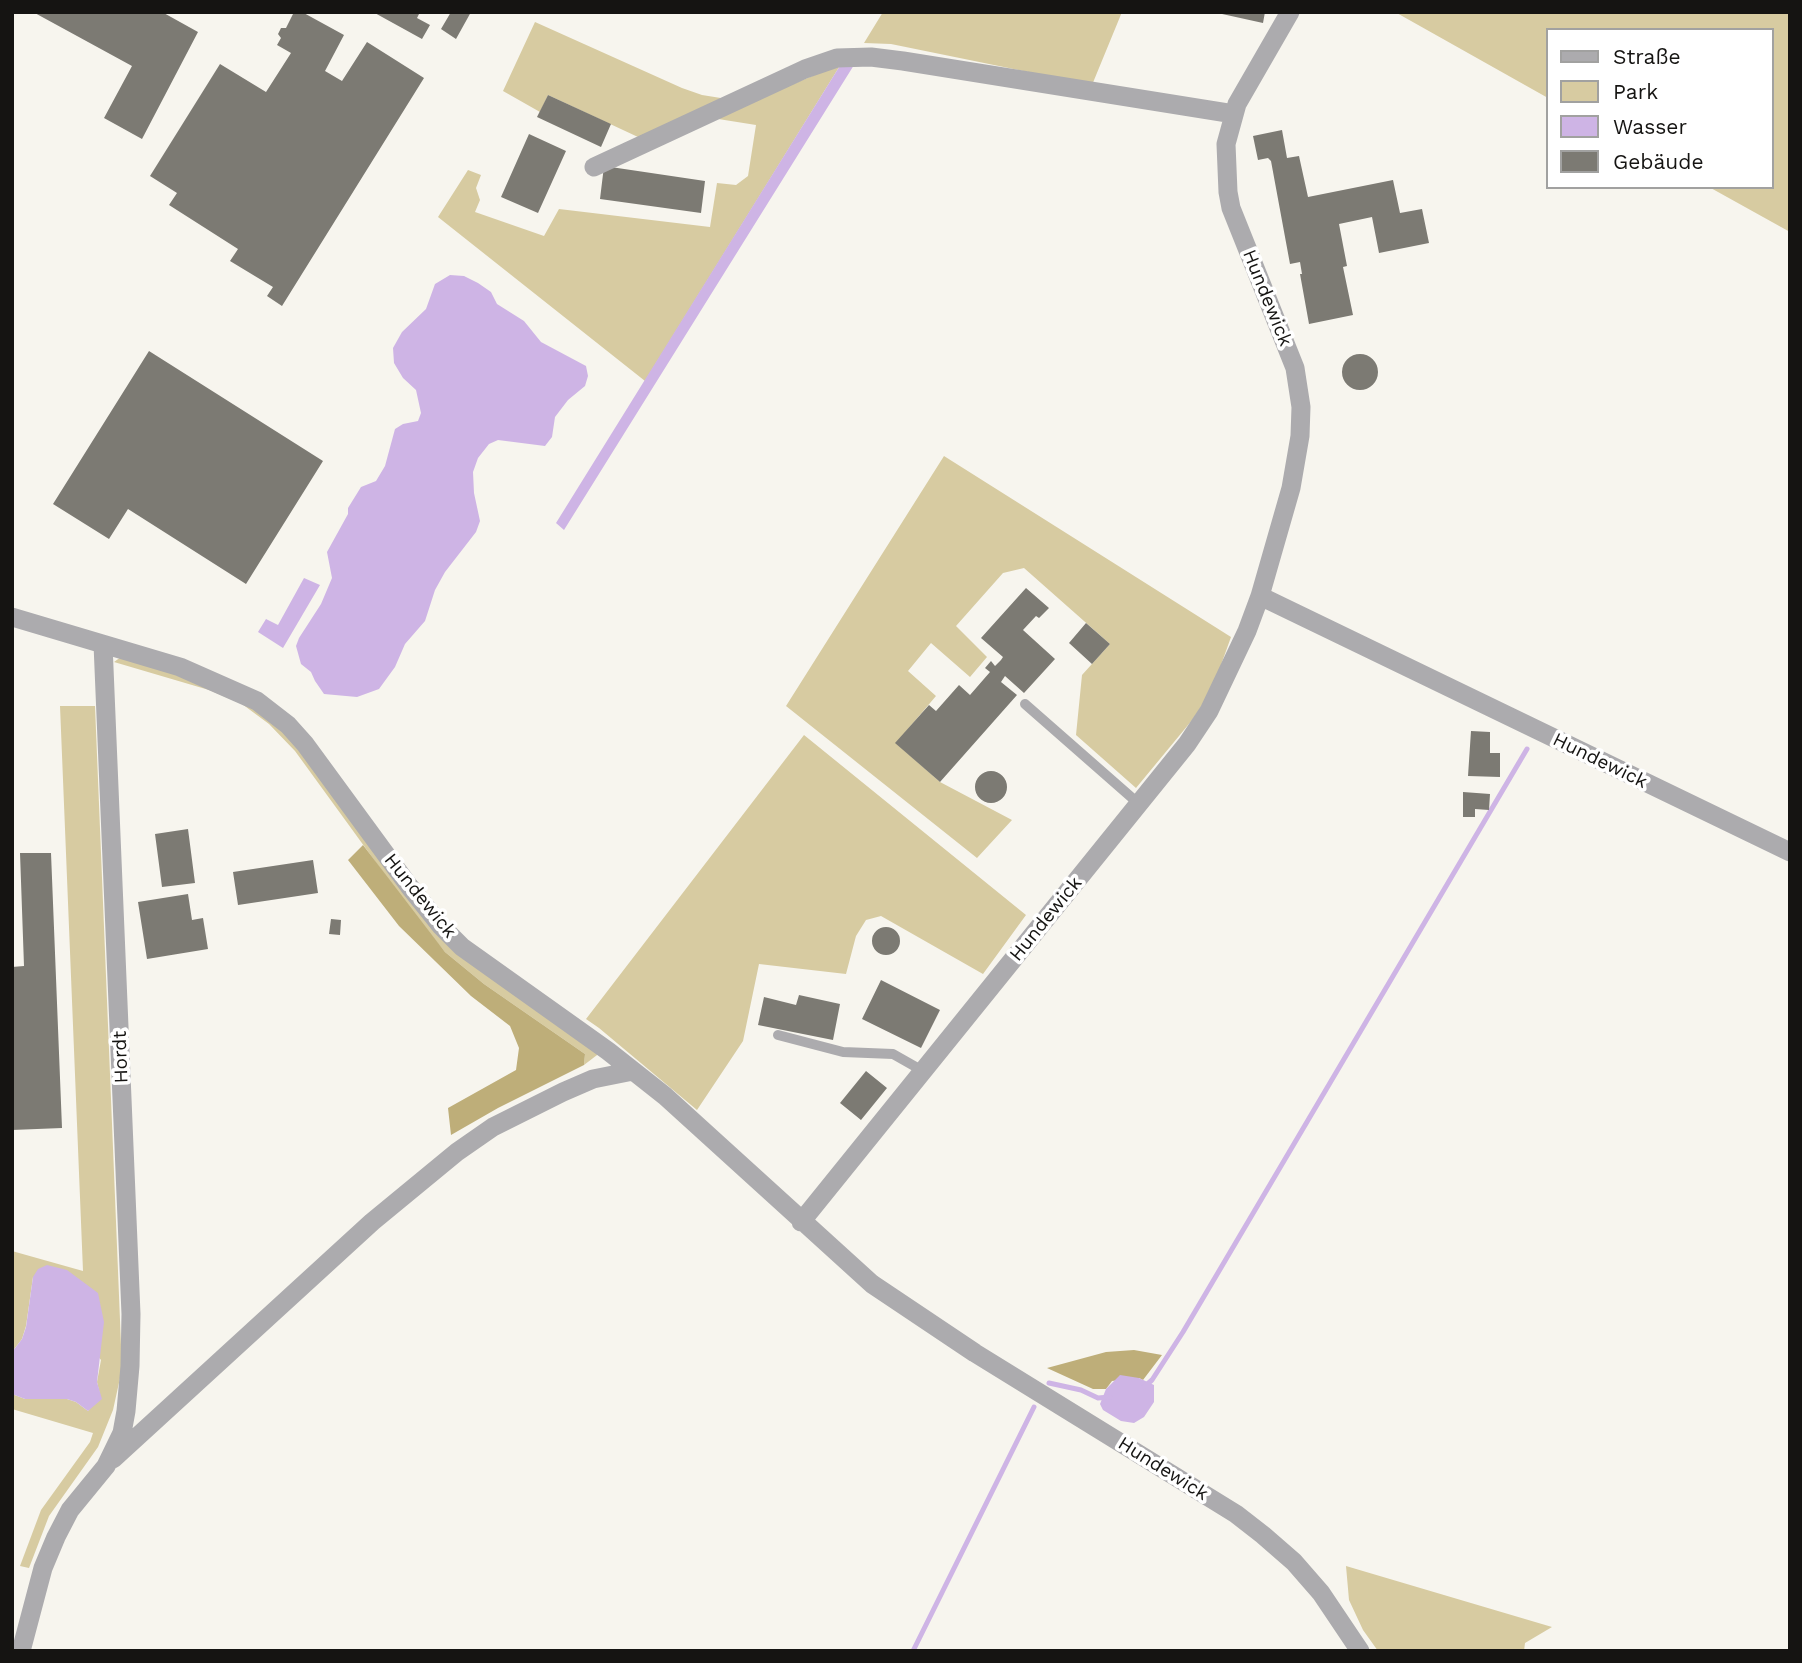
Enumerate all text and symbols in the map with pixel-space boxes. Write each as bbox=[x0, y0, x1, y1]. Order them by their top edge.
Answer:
legend bbox=[1546, 28, 1774, 189]
text: Straße bbox=[1613, 44, 1681, 69]
text: Park bbox=[1613, 79, 1658, 104]
text: Wasser bbox=[1613, 114, 1687, 139]
text: Gebäude bbox=[1613, 149, 1704, 174]
street label: Hundewick bbox=[1237, 246, 1297, 350]
street label: Hundewick bbox=[1549, 728, 1651, 794]
street label: Hundewick bbox=[379, 849, 461, 943]
street label: Hundewick bbox=[1005, 872, 1087, 966]
street label: Hordt bbox=[109, 1030, 133, 1084]
street label: Hundewick bbox=[1114, 1432, 1212, 1506]

